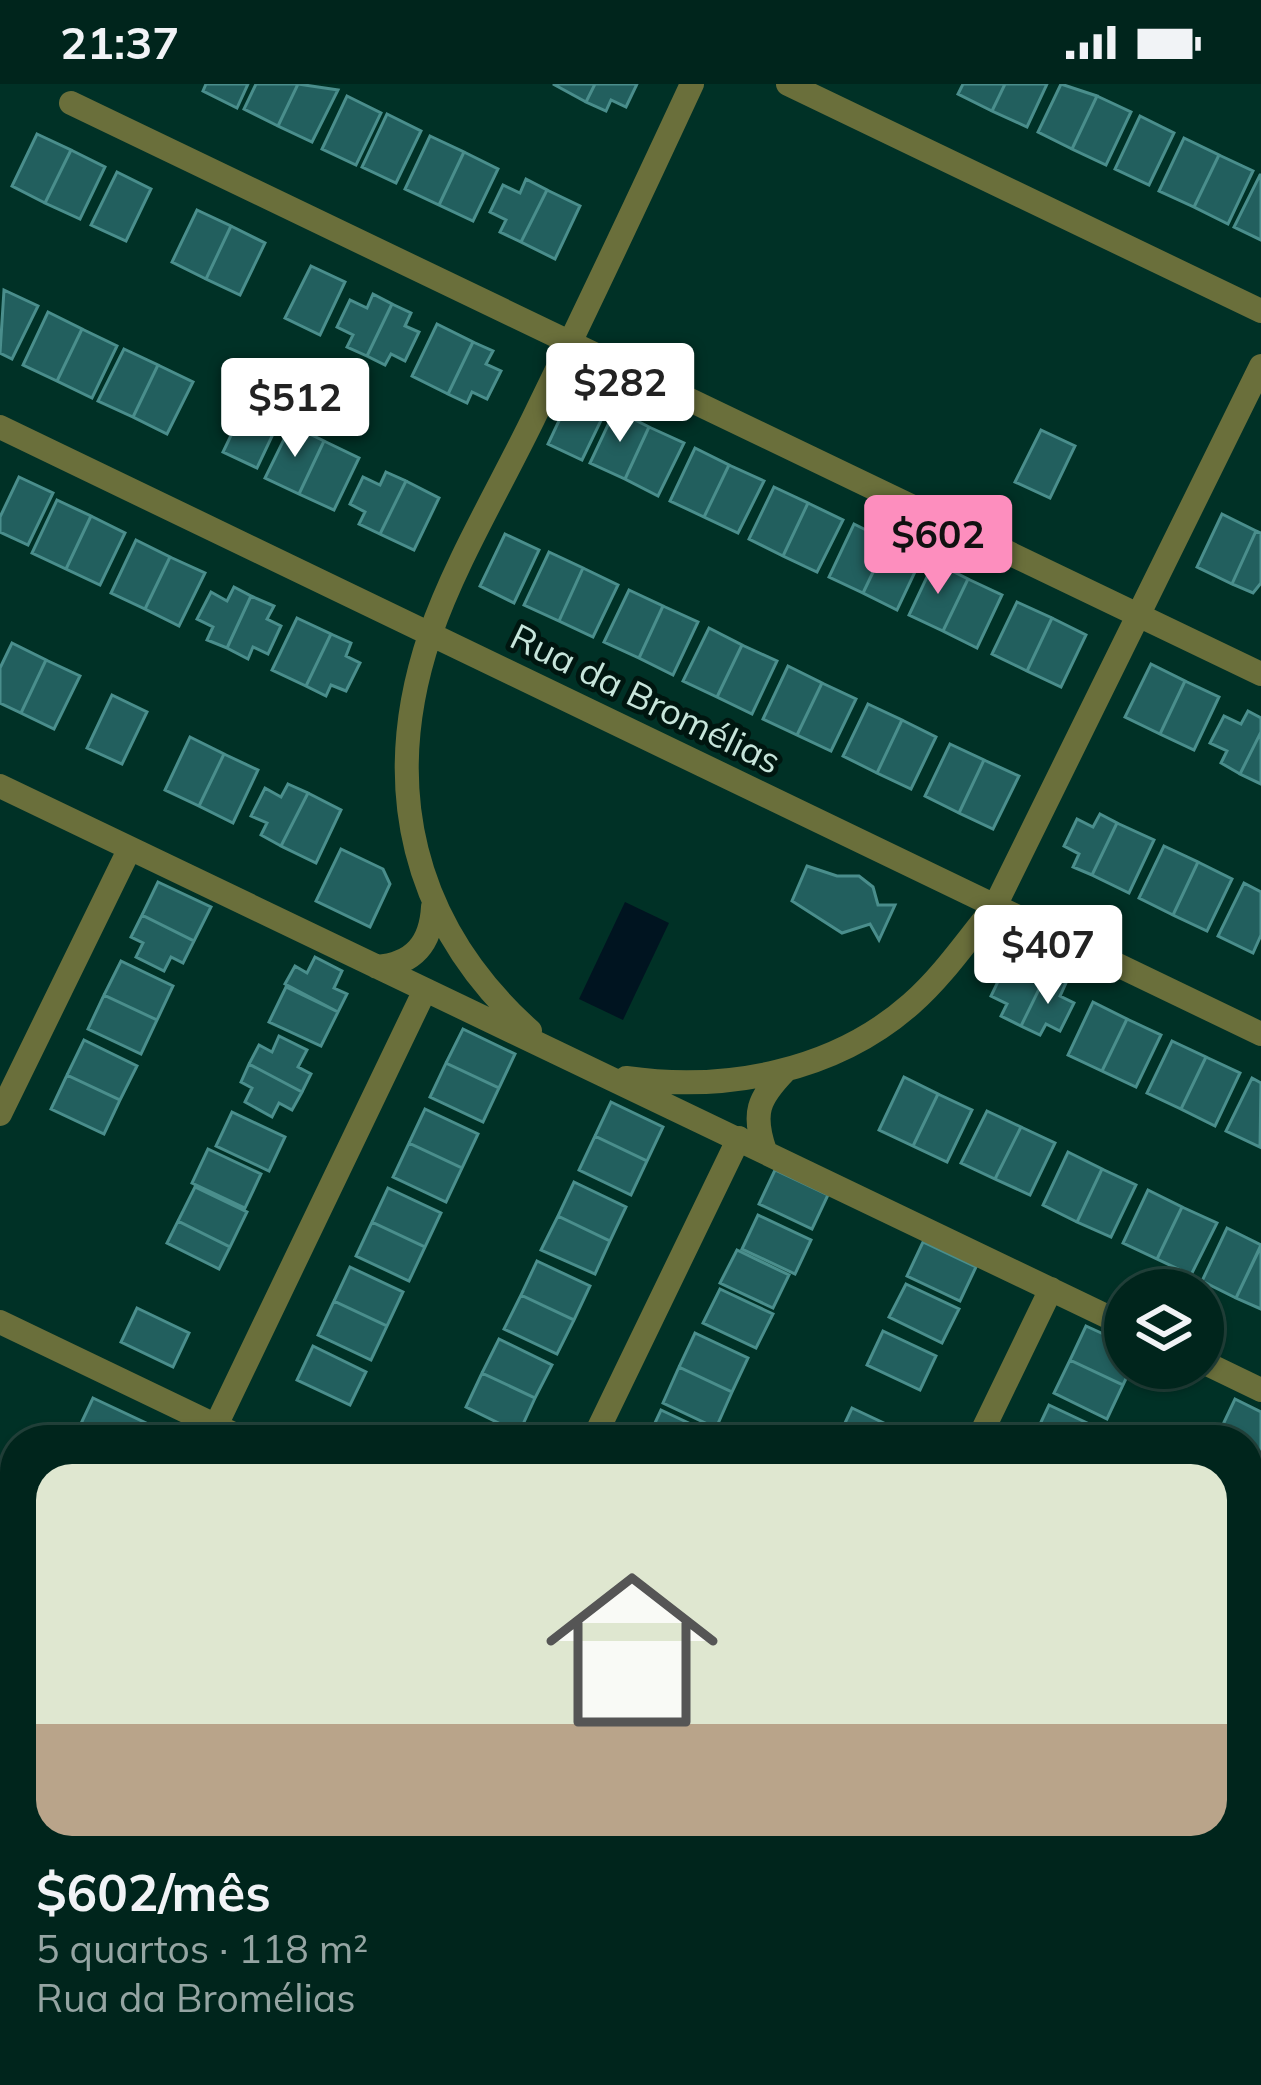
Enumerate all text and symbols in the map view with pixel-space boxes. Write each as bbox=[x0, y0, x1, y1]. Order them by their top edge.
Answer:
text: 21:37 bbox=[60, 14, 179, 70]
pin: $282 bbox=[549, 343, 691, 445]
text: $282 bbox=[573, 357, 667, 406]
pin: $512 bbox=[224, 358, 366, 460]
text: $512 bbox=[248, 372, 342, 421]
pin: $602 bbox=[867, 495, 1009, 597]
text: $602 bbox=[891, 509, 985, 558]
street label: Rua da Bromélias bbox=[504, 613, 788, 783]
pin: $407 bbox=[977, 905, 1119, 1007]
text: $407 bbox=[1001, 919, 1095, 968]
map controls bbox=[1104, 1269, 1224, 1389]
button: layers bbox=[1104, 1269, 1224, 1389]
icon: home bbox=[524, 1542, 740, 1758]
text: $602/mês bbox=[36, 1860, 271, 1924]
text: 5 quartos · 118 m² bbox=[36, 1924, 368, 1973]
text: Rua da Bromélias bbox=[36, 1973, 356, 2022]

